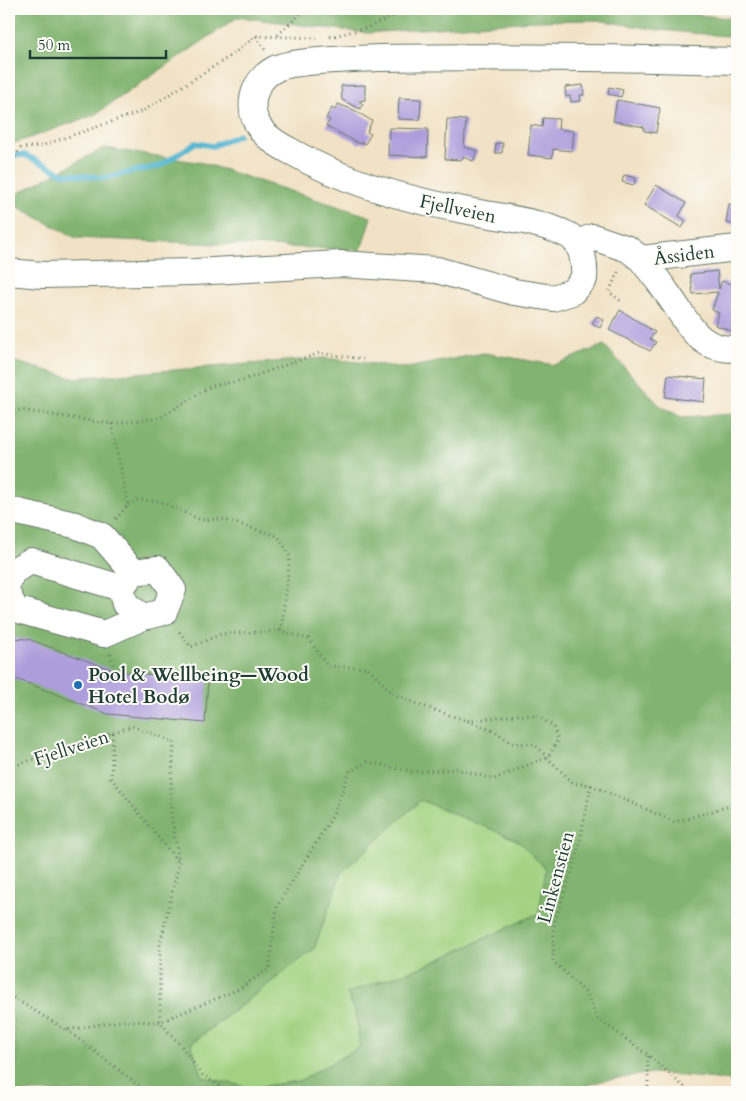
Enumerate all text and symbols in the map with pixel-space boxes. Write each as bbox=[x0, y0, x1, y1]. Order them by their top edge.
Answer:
scale bar bbox=[30, 28, 166, 60]
text: 50 m bbox=[38, 35, 70, 55]
street label: Fjellveien bbox=[417, 188, 499, 230]
street label: Åssiden bbox=[652, 238, 716, 272]
place label: Pool & Wellbeing—Wood Hotel Bodø bbox=[88, 662, 309, 710]
marker: Pool & Wellbeing—Wood Hotel Bodø bbox=[72, 679, 84, 691]
street label: Fjellveien bbox=[30, 724, 112, 772]
street label: Linkenstien bbox=[531, 828, 581, 926]

